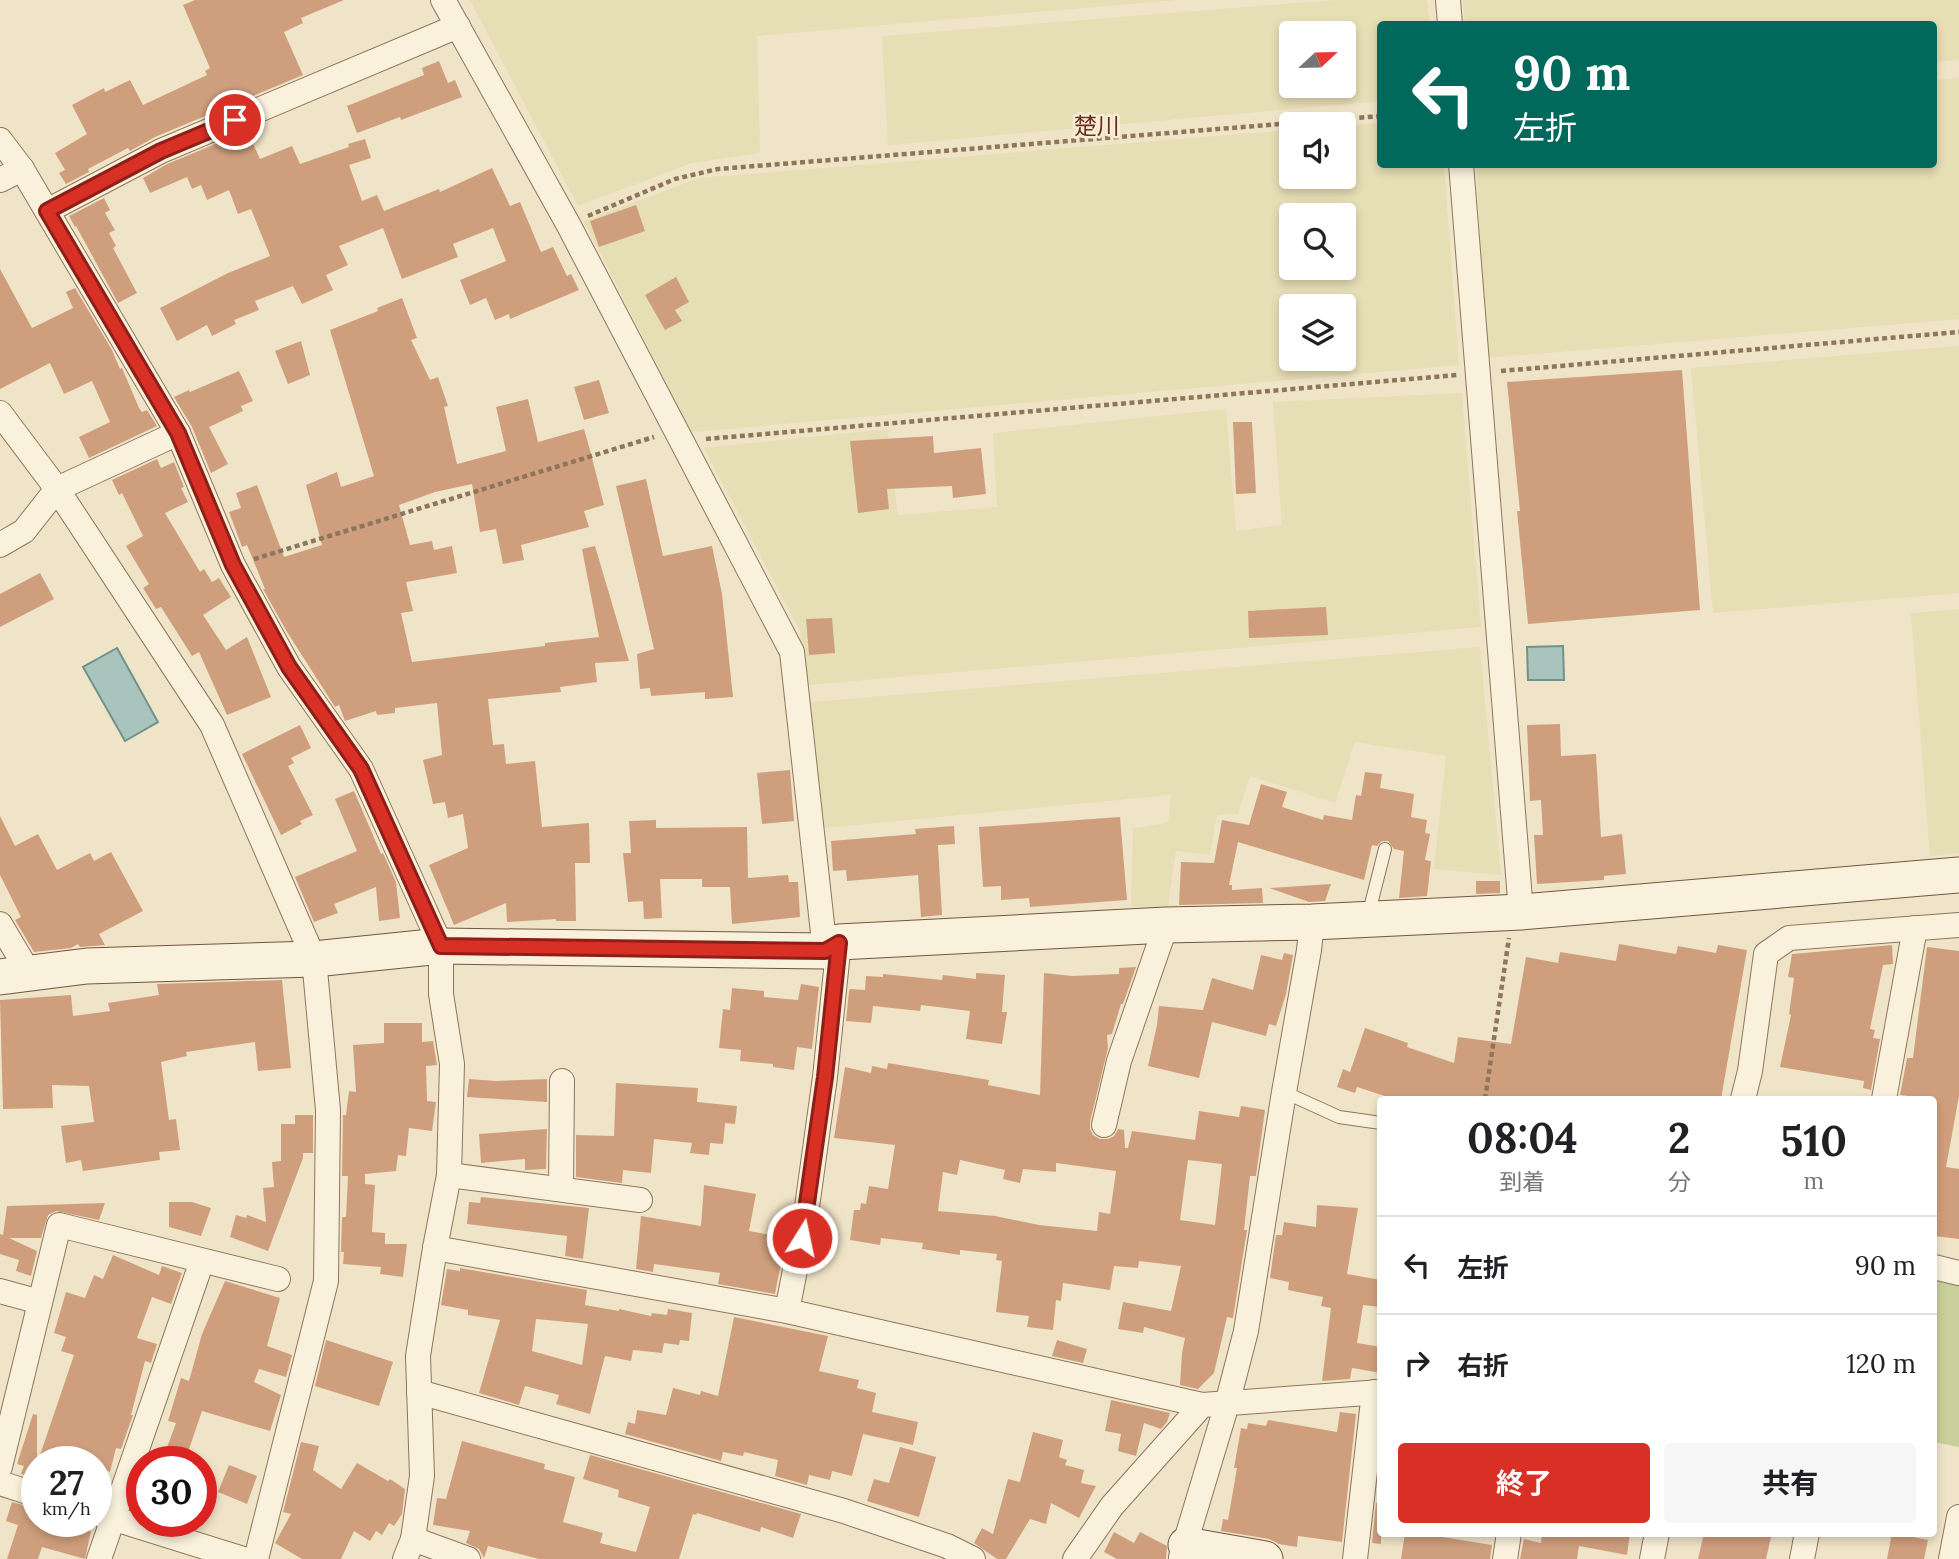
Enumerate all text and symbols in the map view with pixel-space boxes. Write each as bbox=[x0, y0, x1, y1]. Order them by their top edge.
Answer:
north arrow bbox=[1279, 21, 1356, 98]
map controls bbox=[1279, 21, 1356, 371]
text: 90 m bbox=[1513, 41, 1630, 103]
icon: left bbox=[1398, 49, 1489, 140]
pin bbox=[205, 90, 265, 150]
icon: arrive bbox=[216, 101, 254, 139]
text: 左折 bbox=[1513, 107, 1577, 148]
district label: 楚川 bbox=[1074, 111, 1120, 140]
button: sound bbox=[1279, 112, 1356, 189]
button: search bbox=[1279, 203, 1356, 280]
button: layers bbox=[1279, 294, 1356, 371]
text: 08:04 bbox=[1467, 1111, 1578, 1165]
text: 2 bbox=[1668, 1111, 1690, 1165]
text: 510 bbox=[1781, 1114, 1847, 1168]
text: m bbox=[1804, 1166, 1824, 1195]
text: 到着 bbox=[1499, 1167, 1545, 1196]
text: 分 bbox=[1668, 1167, 1691, 1196]
position arrow bbox=[765, 1201, 839, 1275]
icon: left bbox=[1398, 1246, 1436, 1284]
text: 90 m bbox=[1855, 1249, 1916, 1282]
text: 左折 bbox=[1457, 1251, 1509, 1284]
icon: right bbox=[1398, 1344, 1436, 1382]
text: 120 m bbox=[1846, 1347, 1916, 1380]
text: 右折 bbox=[1457, 1349, 1509, 1382]
button: 終了 bbox=[1398, 1443, 1650, 1523]
button: 共有 bbox=[1664, 1443, 1916, 1523]
speed limit sign: 30 bbox=[126, 1446, 217, 1537]
text: 27 bbox=[49, 1460, 84, 1505]
text: km/h bbox=[42, 1497, 91, 1520]

